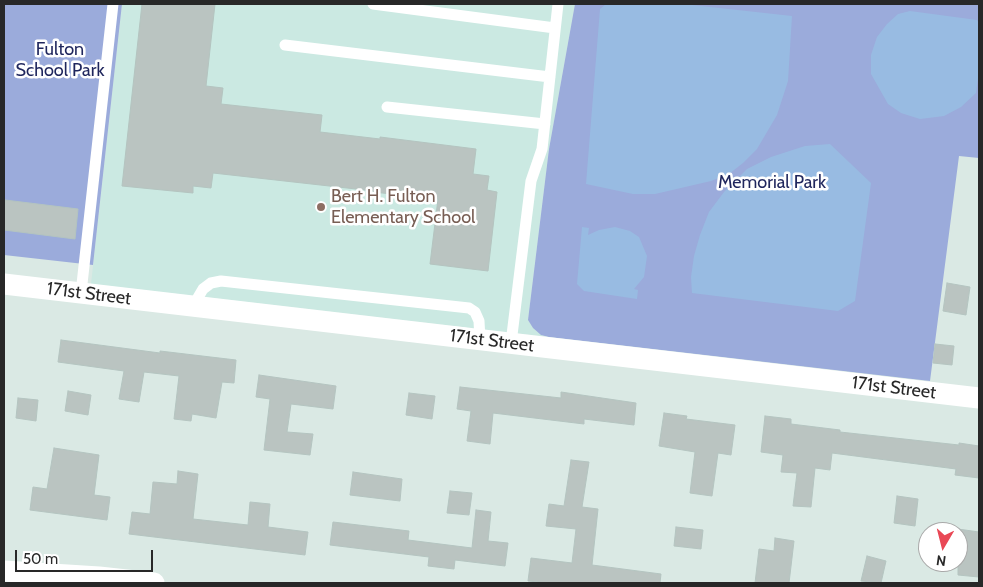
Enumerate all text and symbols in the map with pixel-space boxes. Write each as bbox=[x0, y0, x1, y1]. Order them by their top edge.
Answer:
park label: Fulton School Park bbox=[16, 39, 104, 82]
park label: Memorial Park bbox=[718, 172, 826, 194]
place label: Bert H. Fulton Elementary School bbox=[331, 186, 475, 228]
marker: Bert H. Fulton Elementary School bbox=[315, 201, 327, 213]
street label: 171st Street bbox=[46, 278, 132, 310]
street label: 171st Street bbox=[449, 325, 535, 357]
street label: 171st Street bbox=[851, 372, 937, 404]
north arrow bbox=[918, 522, 968, 572]
scale bar bbox=[18, 540, 155, 572]
text: 50 m bbox=[23, 550, 58, 568]
text: N bbox=[935, 551, 947, 570]

